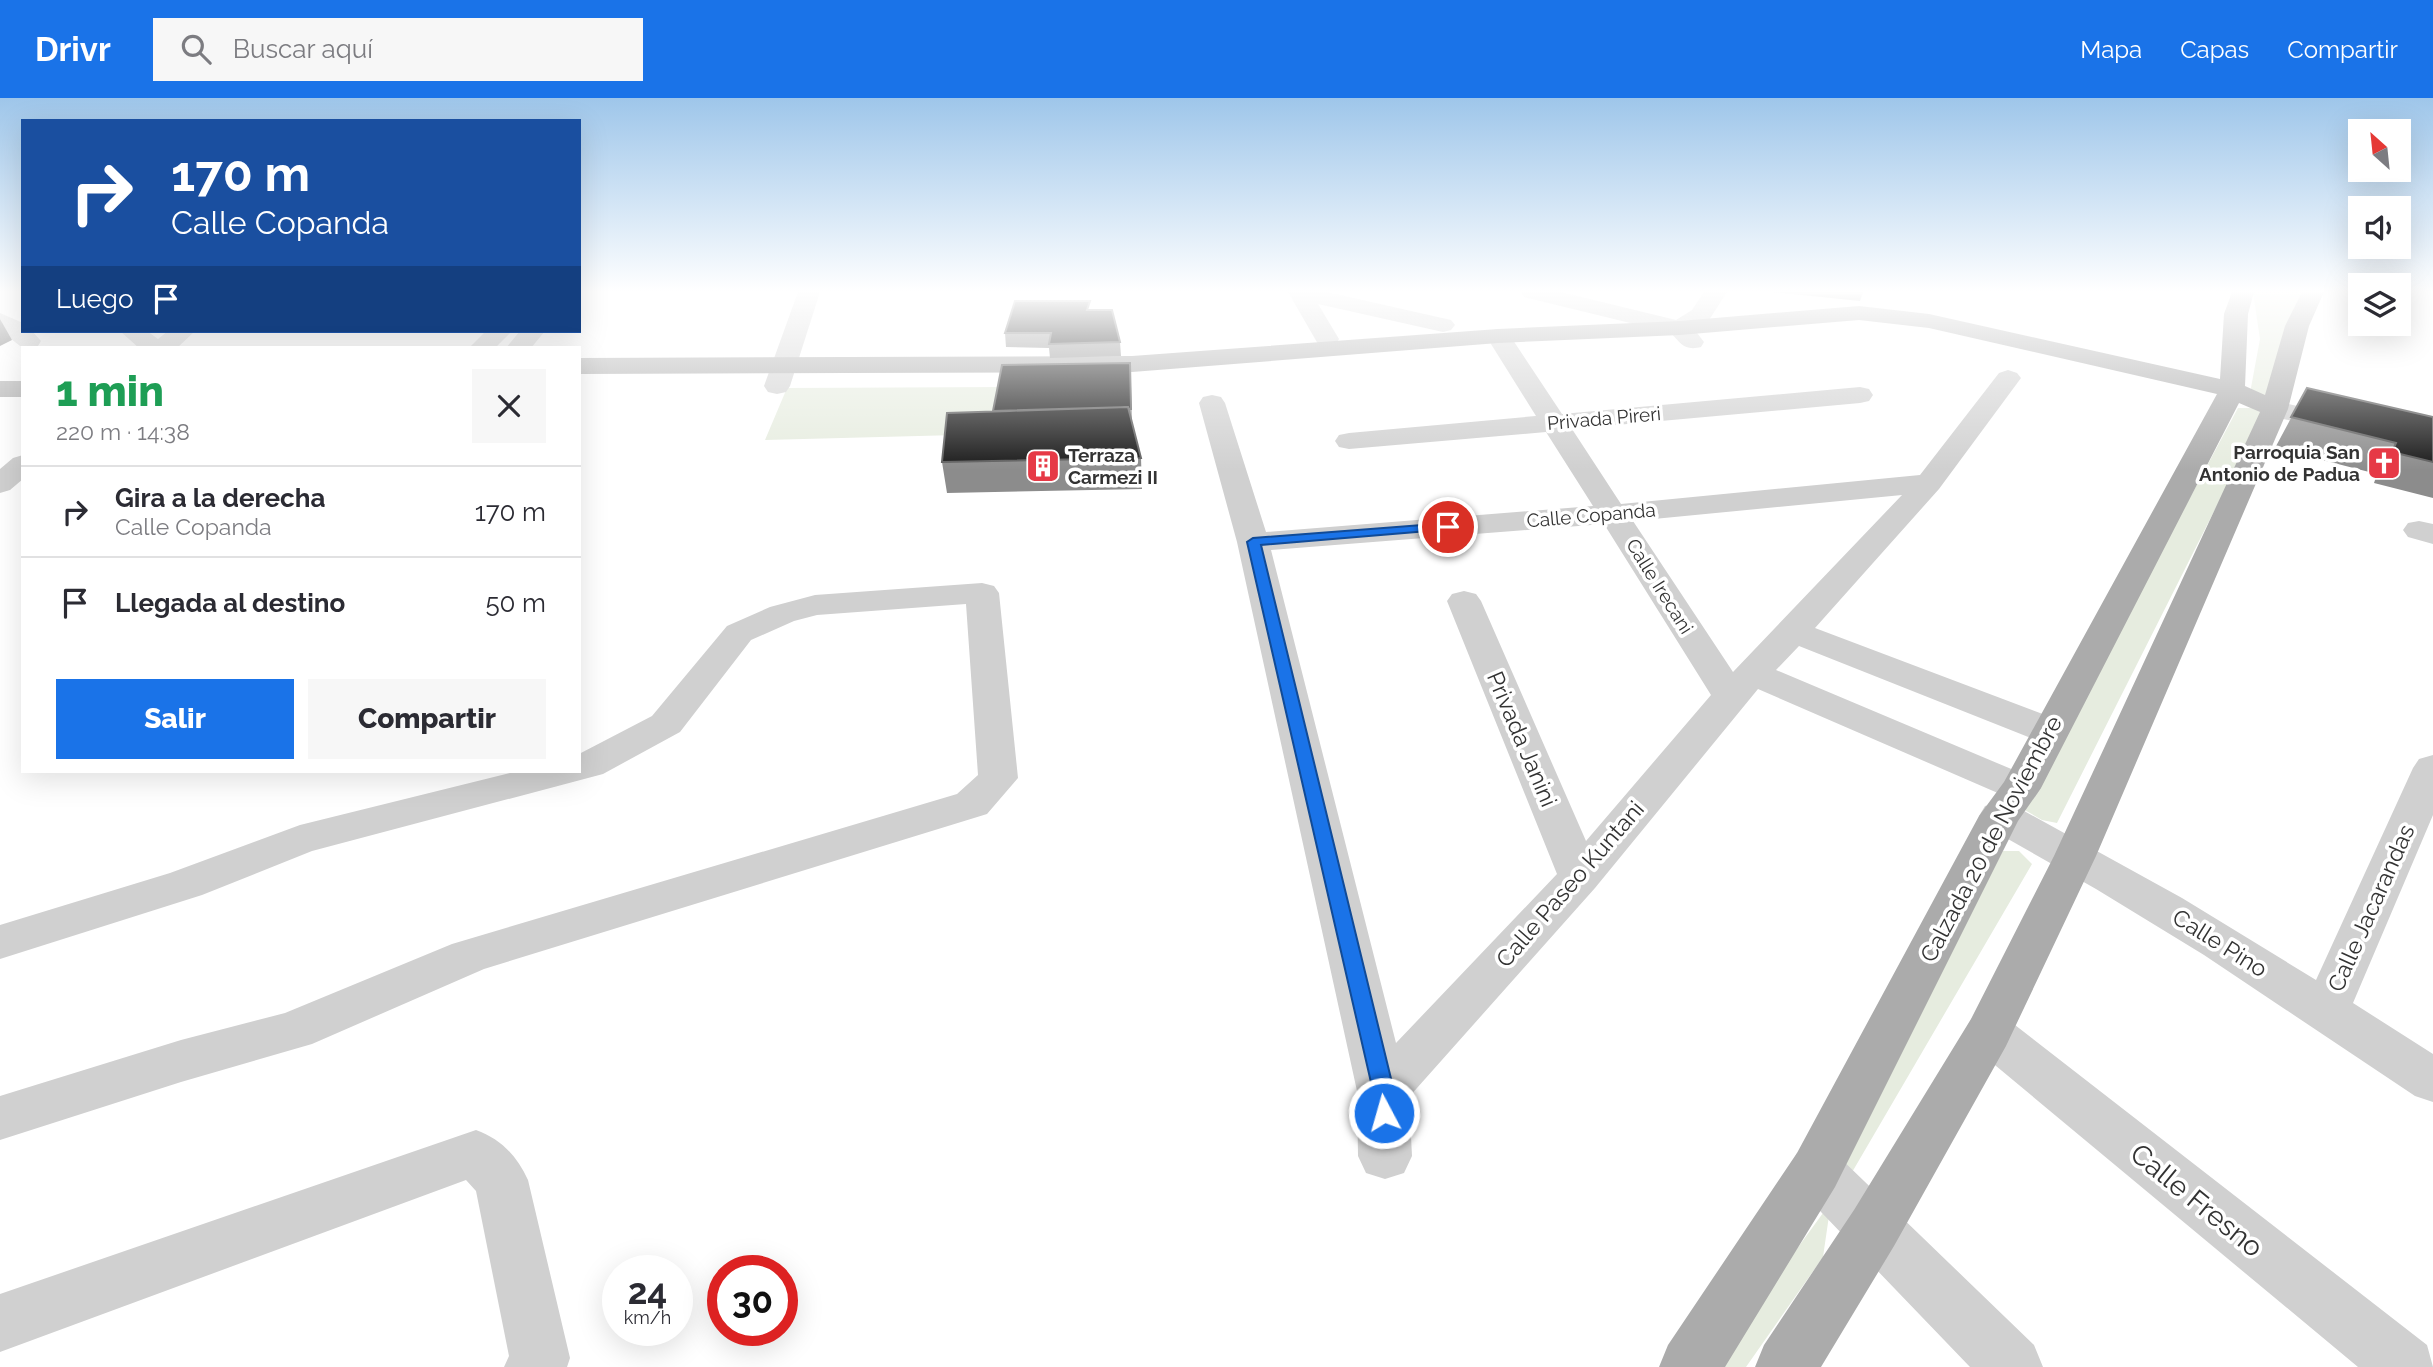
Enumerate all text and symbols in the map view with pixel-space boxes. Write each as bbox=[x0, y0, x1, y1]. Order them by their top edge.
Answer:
search box bbox=[153, 18, 643, 81]
text: Drivr bbox=[35, 30, 111, 69]
icon: search bbox=[177, 30, 215, 68]
text: Buscar aquí bbox=[233, 34, 373, 64]
text: Mapa bbox=[2080, 35, 2142, 64]
text: Capas bbox=[2180, 35, 2249, 64]
text: Compartir bbox=[2287, 35, 2398, 64]
north arrow bbox=[2348, 119, 2412, 182]
map controls bbox=[2348, 119, 2411, 336]
text: 170 m bbox=[171, 145, 310, 202]
icon: right bbox=[56, 147, 147, 238]
button: sound bbox=[2348, 196, 2411, 259]
text: Calle Copanda bbox=[171, 204, 389, 241]
button: layers bbox=[2348, 273, 2411, 336]
icon: arrive bbox=[147, 280, 185, 318]
text: Luego bbox=[56, 284, 133, 314]
text: 1 min bbox=[56, 367, 164, 416]
button: close bbox=[472, 369, 546, 443]
street label: Privada Pireri bbox=[1546, 402, 1662, 434]
text: 220 m · 14:38 bbox=[56, 418, 190, 445]
place label: Parroquia San Antonio de Padua bbox=[2199, 441, 2360, 485]
place label: Terraza Carmezi II bbox=[1068, 444, 1158, 488]
church icon: Parroquia San Antonio de Padua bbox=[2365, 444, 2403, 482]
building icon: Terraza Carmezi II bbox=[1024, 447, 1062, 485]
text: Gira a la derecha bbox=[115, 483, 325, 513]
icon: right bbox=[56, 493, 94, 531]
text: 170 m bbox=[475, 497, 546, 527]
pin bbox=[1418, 497, 1478, 557]
street label: Calle Copanda bbox=[1526, 498, 1656, 532]
icon: arrive bbox=[1429, 508, 1467, 546]
text: Calle Copanda bbox=[115, 513, 272, 540]
street label: Calle Irecani bbox=[1622, 534, 1698, 638]
icon: arrive bbox=[56, 584, 94, 622]
text: Llegada al destino bbox=[115, 588, 345, 618]
text: 50 m bbox=[485, 588, 546, 618]
street label: Privada Janini bbox=[1482, 667, 1563, 810]
button: Salir bbox=[56, 679, 294, 759]
button: Compartir bbox=[308, 679, 546, 759]
street label: Calzada 20 de Noviembre bbox=[1914, 711, 2067, 966]
street label: Calle Paseo Kuntani bbox=[1490, 795, 1649, 972]
street label: Calle Jacarandas bbox=[2322, 820, 2419, 996]
street label: Calle Pino bbox=[2168, 903, 2273, 982]
position arrow bbox=[1347, 1076, 1421, 1150]
street label: Calle Fresno bbox=[2124, 1137, 2270, 1264]
speed limit sign: 30 bbox=[707, 1255, 798, 1346]
text: 24 bbox=[628, 1271, 667, 1312]
text: km/h bbox=[624, 1307, 671, 1328]

